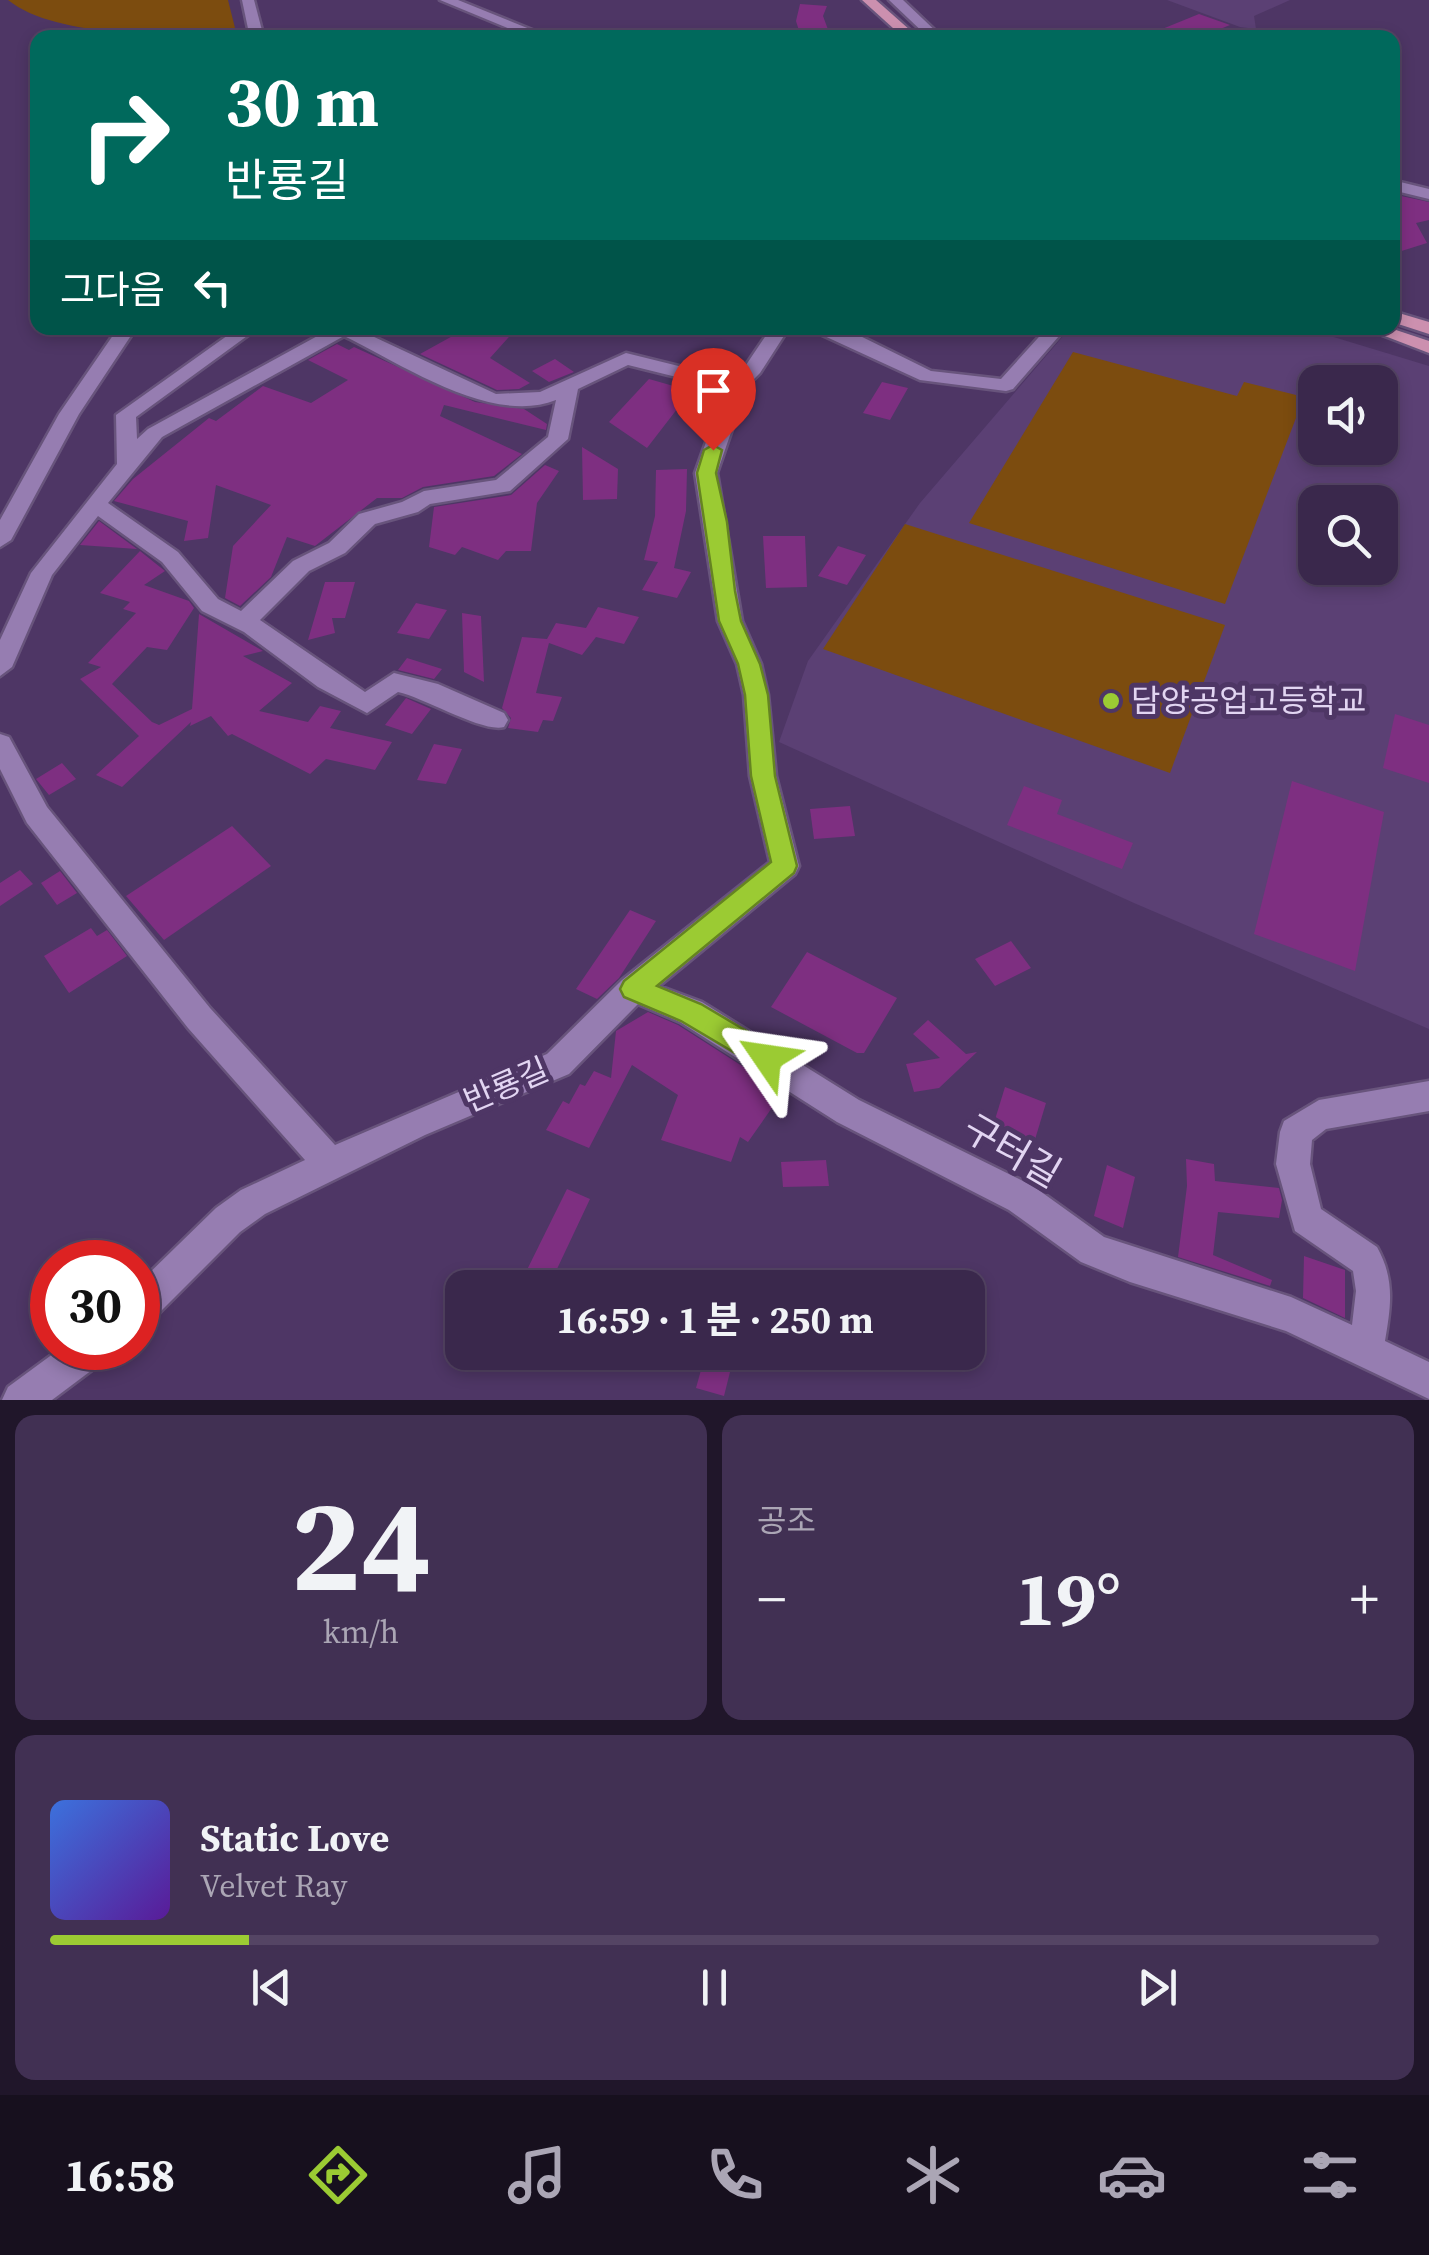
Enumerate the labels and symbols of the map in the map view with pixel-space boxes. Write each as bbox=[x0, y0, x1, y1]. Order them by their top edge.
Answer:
pin bbox=[671, 348, 756, 451]
place label: 담양공업고등학교 bbox=[1131, 679, 1367, 723]
marker: 담양공업고등학교 bbox=[1100, 690, 1122, 712]
position arrow bbox=[715, 1006, 819, 1110]
street label: 반룡길 bbox=[457, 1047, 555, 1123]
street label: 구터길 bbox=[954, 1102, 1070, 1200]
speed limit sign: 30 bbox=[30, 1240, 160, 1370]

